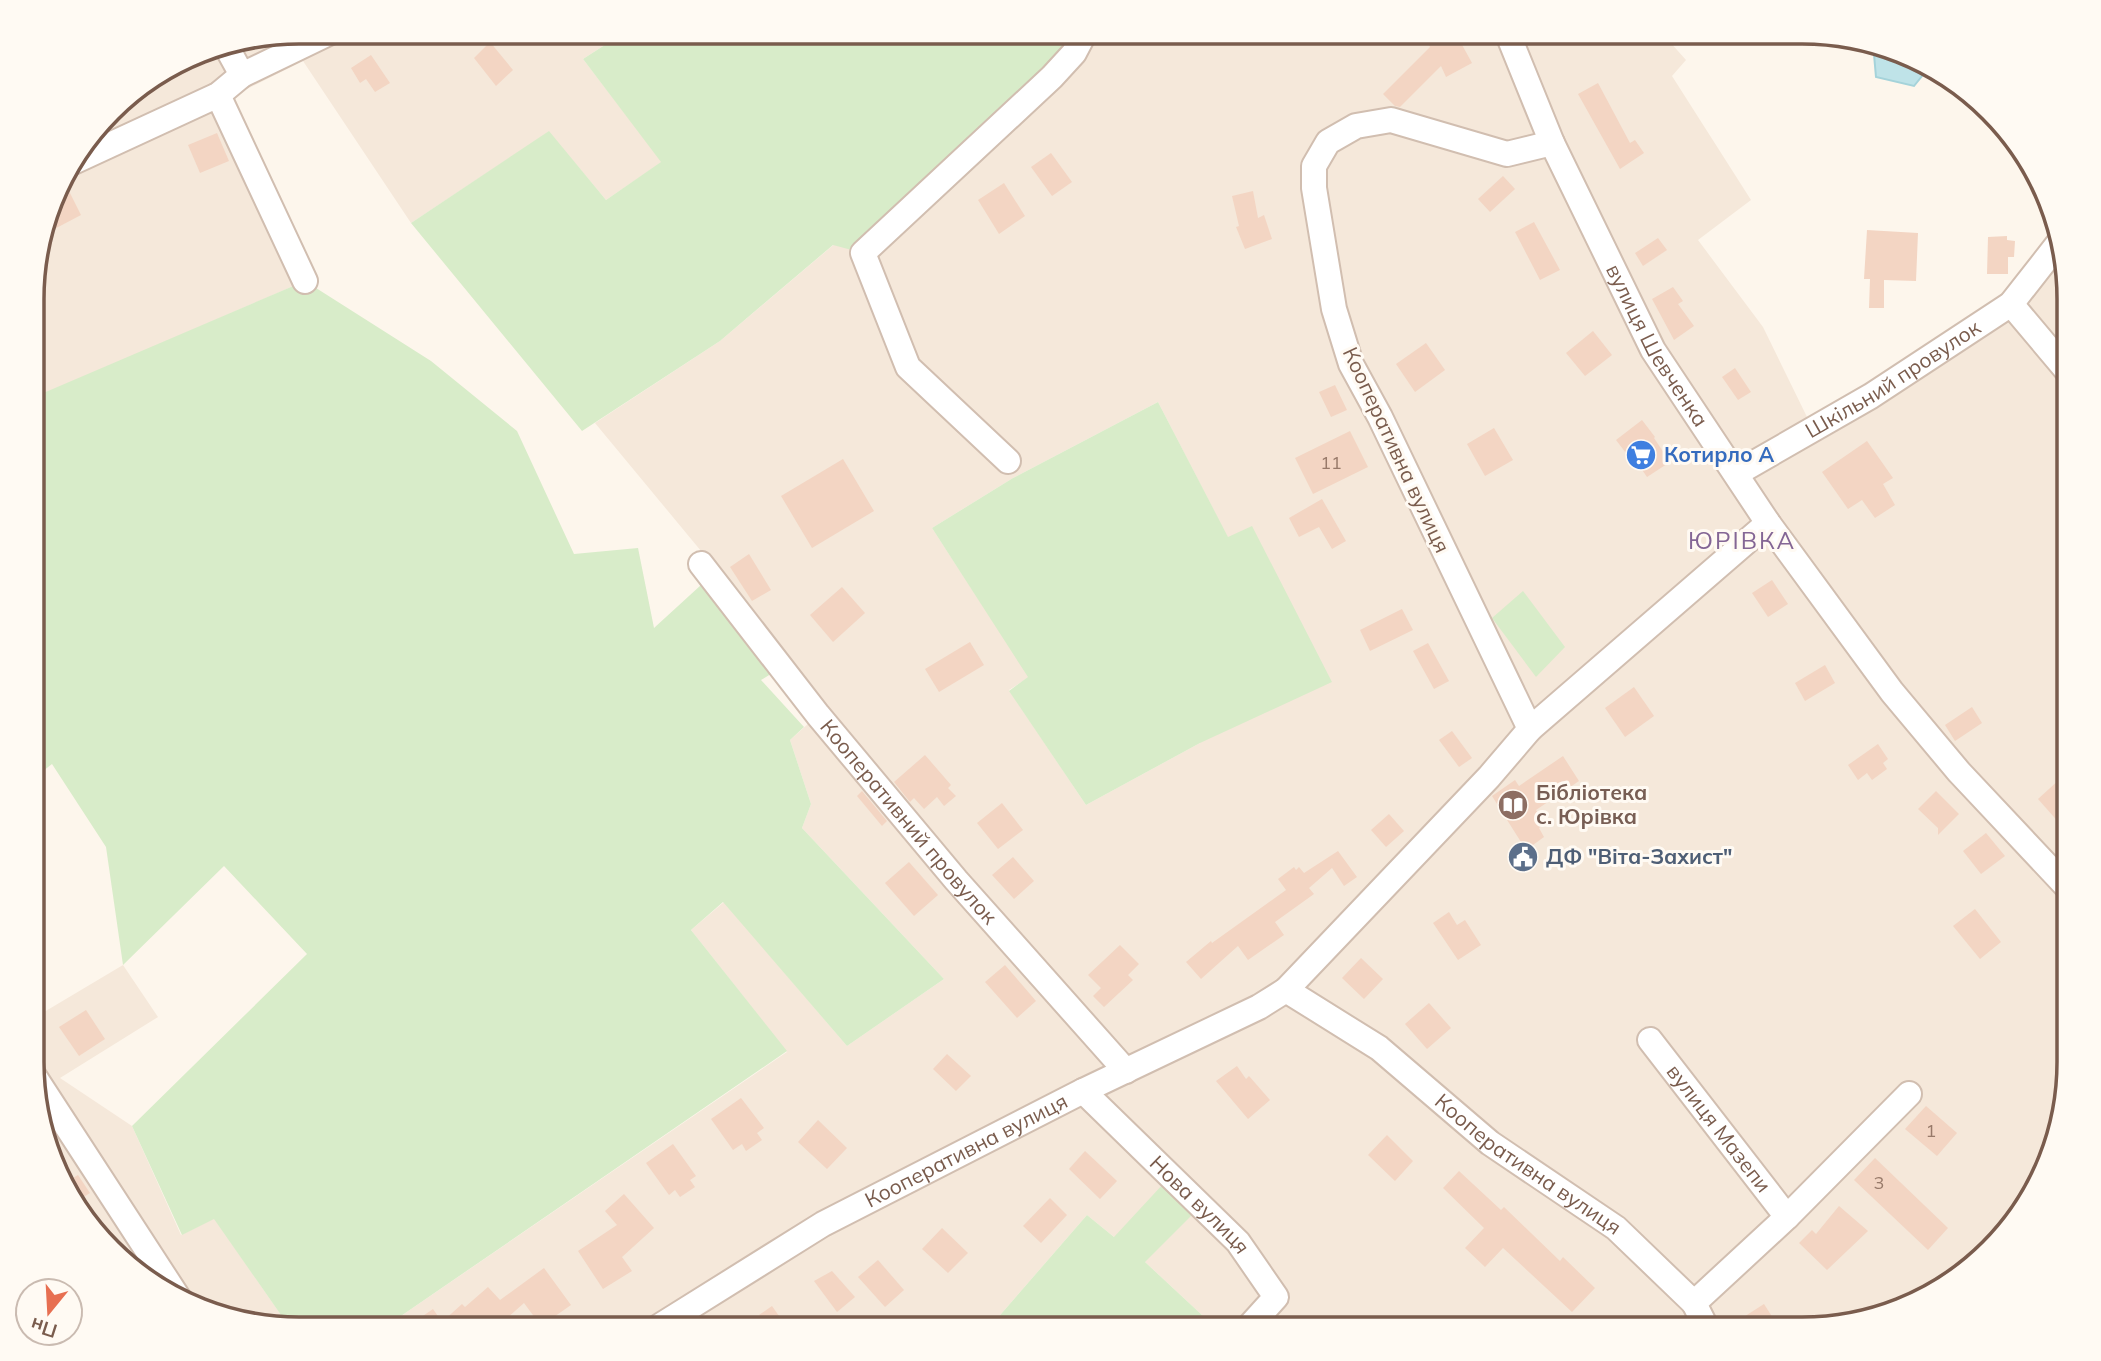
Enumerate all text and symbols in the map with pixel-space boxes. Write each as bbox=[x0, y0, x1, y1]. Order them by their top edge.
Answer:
street label: вулиця Шевченка bbox=[1601, 260, 1714, 431]
street label: Шкільний провулок bbox=[1800, 313, 1986, 443]
street label: Кооперативна вулиця bbox=[1338, 343, 1456, 557]
supermarket icon: Котирло А bbox=[1624, 438, 1658, 472]
place label: Котирло А bbox=[1664, 441, 1774, 467]
house number: 11 bbox=[1320, 451, 1342, 474]
district label: ЮРІВКА bbox=[1688, 525, 1796, 555]
street label: Кооперативний провулок bbox=[815, 713, 1004, 930]
place label: Бібліотека с. Юрівка bbox=[1536, 779, 1647, 829]
library icon: Бібліотека с. Юрівка bbox=[1496, 788, 1530, 822]
public building icon: ДФ "Віта-Захист" bbox=[1506, 840, 1540, 874]
place label: ДФ "Віта-Захист" bbox=[1546, 843, 1732, 869]
street label: вулиця Мазепи bbox=[1662, 1059, 1777, 1197]
street label: Кооперативна вулиця bbox=[860, 1087, 1071, 1212]
street label: Кооперативна вулиця bbox=[1430, 1088, 1627, 1240]
house number: 1 bbox=[1926, 1119, 1936, 1142]
street label: Нова вулиця bbox=[1145, 1149, 1256, 1258]
house number: 3 bbox=[1874, 1171, 1884, 1194]
north arrow bbox=[14, 1277, 84, 1347]
text: Пн bbox=[27, 1313, 60, 1344]

